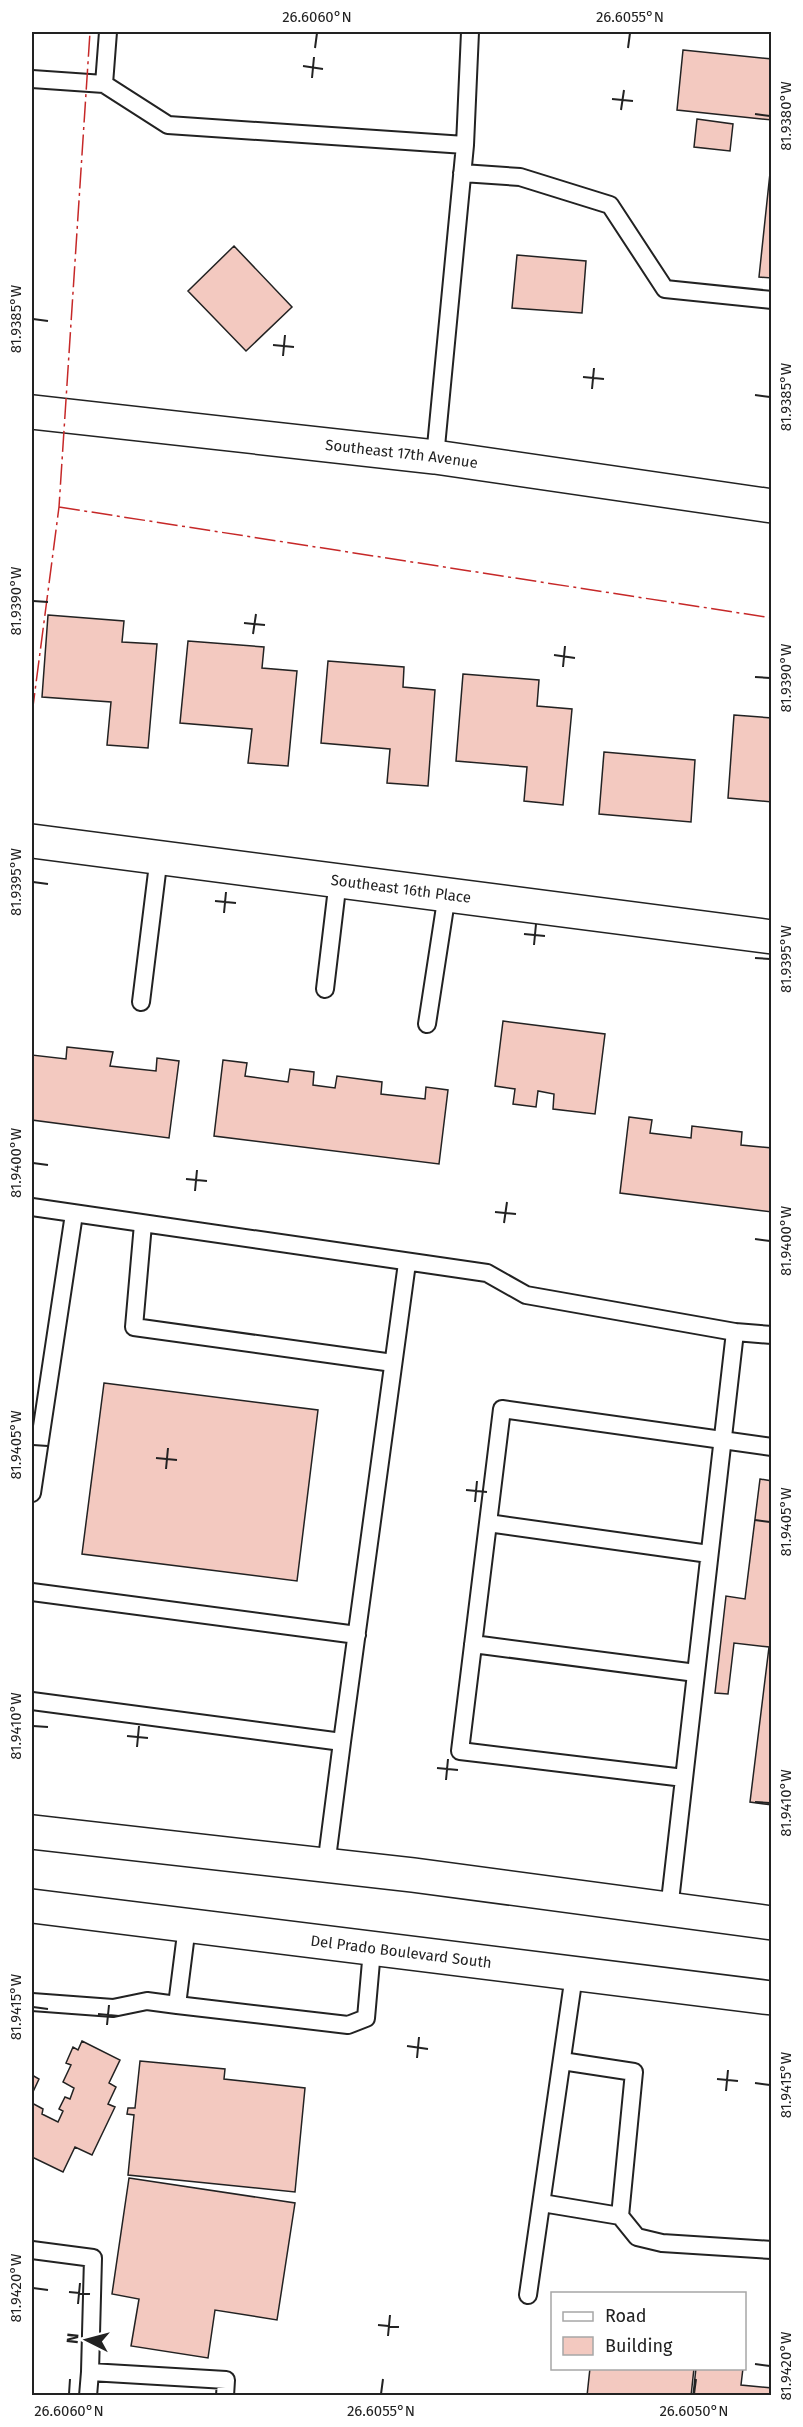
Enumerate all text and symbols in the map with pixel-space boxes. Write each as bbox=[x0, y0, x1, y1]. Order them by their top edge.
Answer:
text: 26.6060°N bbox=[282, 8, 352, 26]
text: 26.6055°N bbox=[596, 8, 664, 26]
text: 81.9380°W bbox=[777, 81, 795, 151]
text: 81.9385°W bbox=[7, 284, 25, 353]
text: 81.9385°W bbox=[777, 362, 795, 431]
street label: Southeast 17th Avenue bbox=[324, 436, 479, 472]
text: 81.9390°W bbox=[7, 566, 25, 635]
text: 81.9390°W bbox=[777, 643, 795, 712]
text: 81.9395°W bbox=[7, 847, 25, 916]
street label: Southeast 16th Place bbox=[330, 871, 472, 907]
text: 81.9395°W bbox=[777, 924, 795, 993]
text: 81.9400°W bbox=[7, 1127, 25, 1198]
text: 81.9400°W bbox=[777, 1205, 795, 1276]
text: 81.9405°W bbox=[7, 1410, 25, 1480]
text: 81.9405°W bbox=[777, 1487, 795, 1557]
text: 81.9410°W bbox=[7, 1692, 25, 1760]
text: 81.9410°W bbox=[777, 1769, 795, 1837]
street label: Del Prado Boulevard South bbox=[310, 1932, 493, 1972]
text: 81.9415°W bbox=[7, 1973, 25, 2040]
text: 81.9415°W bbox=[777, 2051, 795, 2118]
text: 81.9420°W bbox=[7, 2253, 25, 2322]
legend bbox=[551, 2292, 746, 2370]
text: Road bbox=[605, 2305, 647, 2327]
north arrow bbox=[57, 2310, 117, 2370]
text: 81.9420°W bbox=[777, 2331, 795, 2400]
text: N bbox=[63, 2332, 83, 2345]
text: Building bbox=[605, 2335, 673, 2357]
text: 26.6060°N bbox=[34, 2402, 104, 2420]
text: 26.6055°N bbox=[347, 2402, 415, 2420]
text: 26.6050°N bbox=[659, 2402, 729, 2420]

